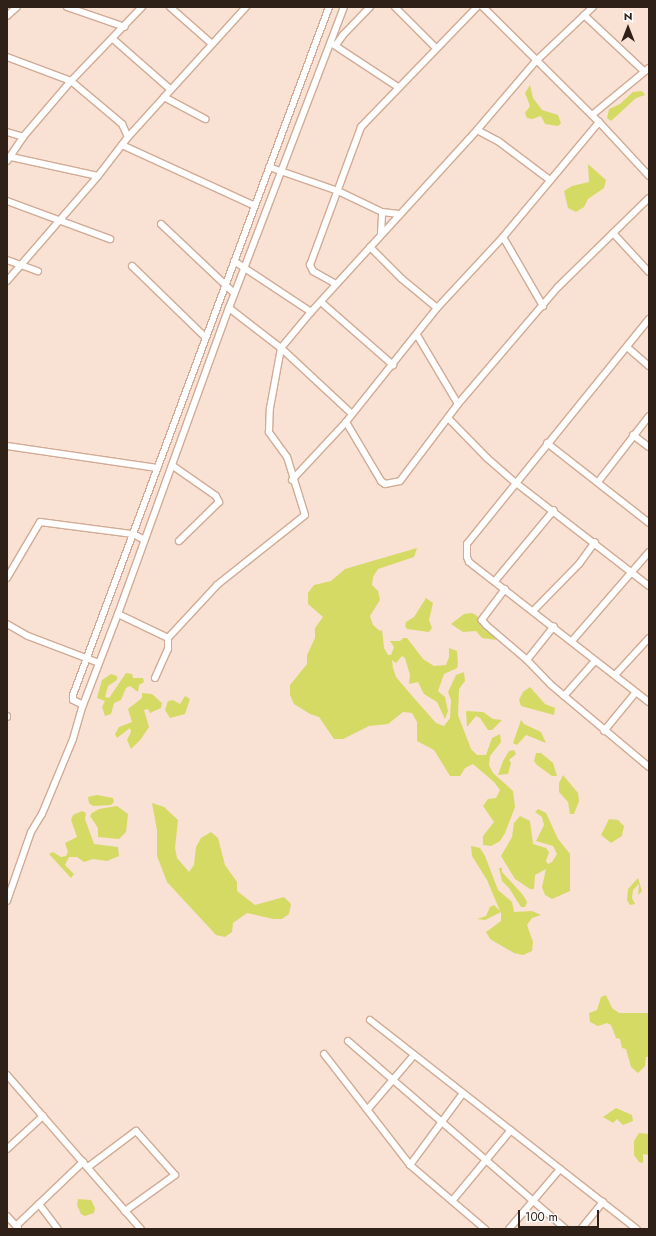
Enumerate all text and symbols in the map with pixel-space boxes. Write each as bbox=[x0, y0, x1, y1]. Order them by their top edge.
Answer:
north arrow bbox=[608, 8, 648, 48]
text: N bbox=[624, 8, 632, 24]
scale bar bbox=[520, 1202, 601, 1228]
text: 100 m bbox=[525, 1208, 558, 1226]

